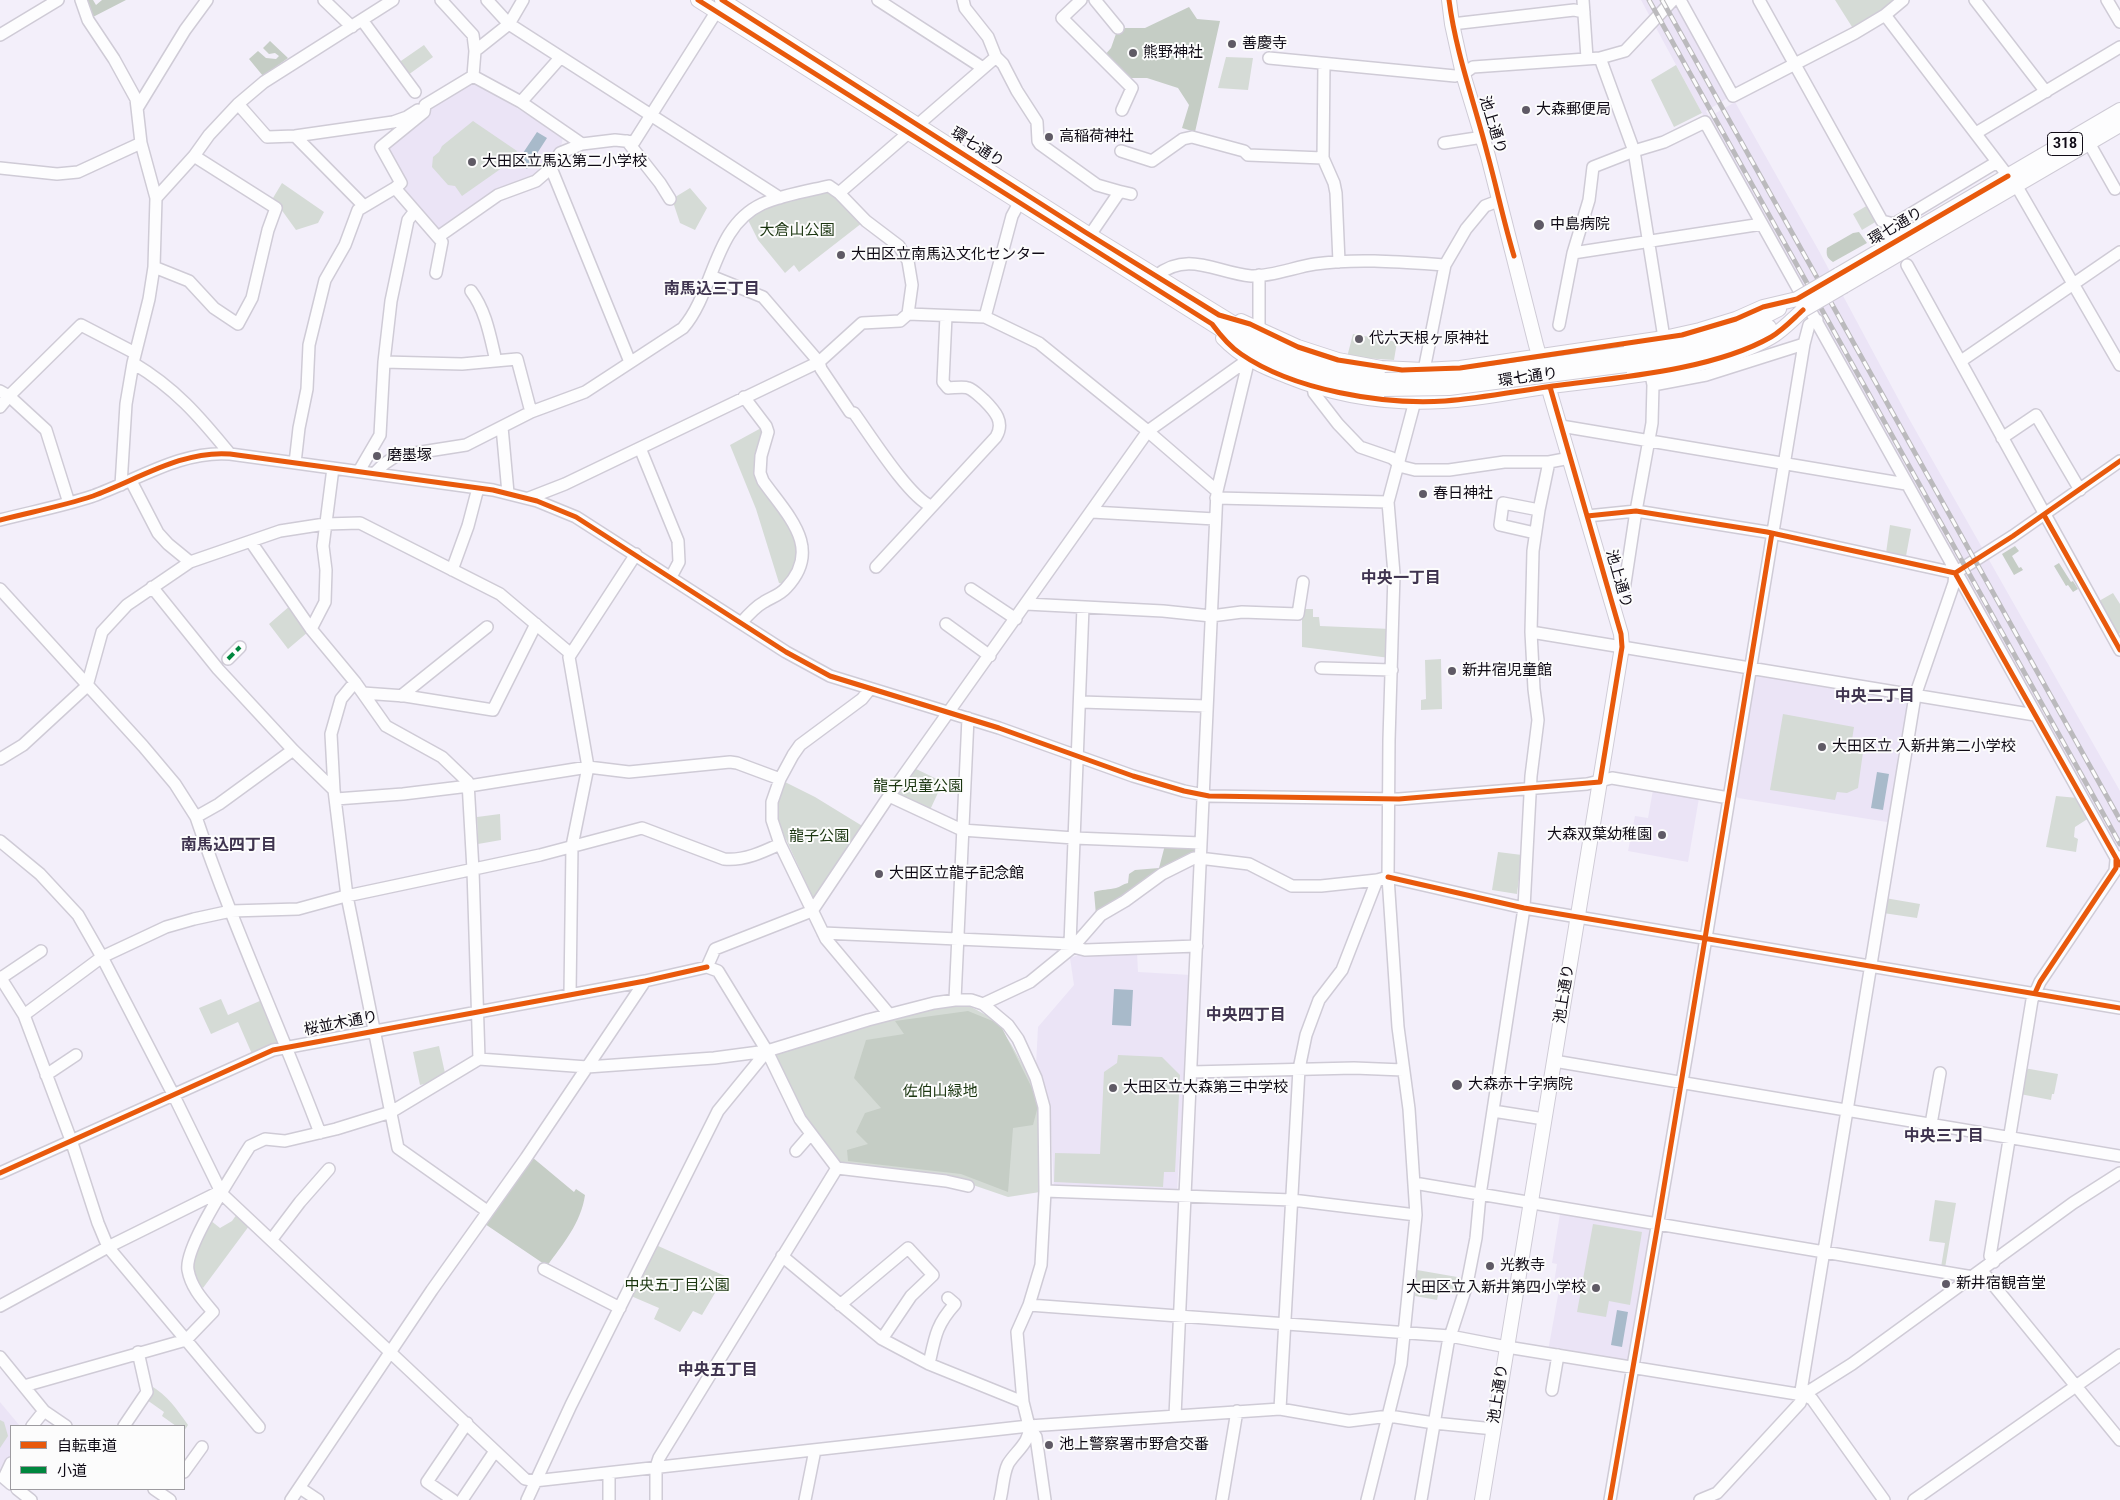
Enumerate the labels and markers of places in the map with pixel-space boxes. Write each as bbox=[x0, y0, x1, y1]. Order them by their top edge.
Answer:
place label: 善慶寺 bbox=[1242, 35, 1287, 53]
marker: 善慶寺 bbox=[1226, 38, 1238, 50]
place label: 熊野神社 bbox=[1143, 44, 1203, 62]
marker: 熊野神社 bbox=[1127, 47, 1139, 59]
place label: 大森郵便局 bbox=[1536, 101, 1611, 119]
marker: 大森郵便局 bbox=[1520, 104, 1532, 116]
place label: 高稲荷神社 bbox=[1059, 128, 1134, 146]
marker: 高稲荷神社 bbox=[1043, 131, 1055, 143]
place label: 大田区立馬込第二小学校 bbox=[482, 153, 647, 171]
marker: 大田区立馬込第二小学校 bbox=[466, 156, 478, 168]
place label: 中島病院 bbox=[1550, 216, 1610, 234]
marker: 中島病院 bbox=[1532, 218, 1546, 232]
place label: 大田区立南馬込文化センター bbox=[851, 246, 1046, 264]
marker: 大田区立南馬込文化センター bbox=[835, 249, 847, 261]
place label: 代六天根ヶ原神社 bbox=[1369, 330, 1489, 348]
marker: 代六天根ヶ原神社 bbox=[1353, 333, 1365, 345]
place label: 磨墨塚 bbox=[387, 447, 432, 465]
marker: 磨墨塚 bbox=[371, 450, 383, 462]
place label: 春日神社 bbox=[1433, 485, 1493, 503]
marker: 春日神社 bbox=[1417, 488, 1429, 500]
place label: 新井宿児童館 bbox=[1462, 662, 1552, 680]
marker: 新井宿児童館 bbox=[1446, 665, 1458, 677]
place label: 大田区立 入新井第二小学校 bbox=[1832, 738, 2016, 756]
marker: 大田区立 入新井第二小学校 bbox=[1816, 741, 1828, 753]
place label: 大森双葉幼稚園 bbox=[1547, 826, 1652, 844]
marker: 大森双葉幼稚園 bbox=[1656, 829, 1668, 841]
place label: 大田区立龍子記念館 bbox=[889, 865, 1024, 883]
marker: 大田区立龍子記念館 bbox=[873, 868, 885, 880]
place label: 大森赤十字病院 bbox=[1468, 1076, 1573, 1094]
marker: 大森赤十字病院 bbox=[1450, 1078, 1464, 1092]
place label: 大田区立大森第三中学校 bbox=[1123, 1079, 1288, 1097]
marker: 大田区立大森第三中学校 bbox=[1107, 1082, 1119, 1094]
place label: 光教寺 bbox=[1500, 1257, 1545, 1275]
marker: 光教寺 bbox=[1484, 1260, 1496, 1272]
place label: 新井宿観音堂 bbox=[1956, 1275, 2046, 1293]
marker: 新井宿観音堂 bbox=[1940, 1278, 1952, 1290]
place label: 大田区立入新井第四小学校 bbox=[1406, 1279, 1586, 1297]
marker: 大田区立入新井第四小学校 bbox=[1590, 1282, 1602, 1294]
place label: 池上警察署市野倉交番 bbox=[1059, 1436, 1209, 1454]
marker: 池上警察署市野倉交番 bbox=[1043, 1439, 1055, 1451]

